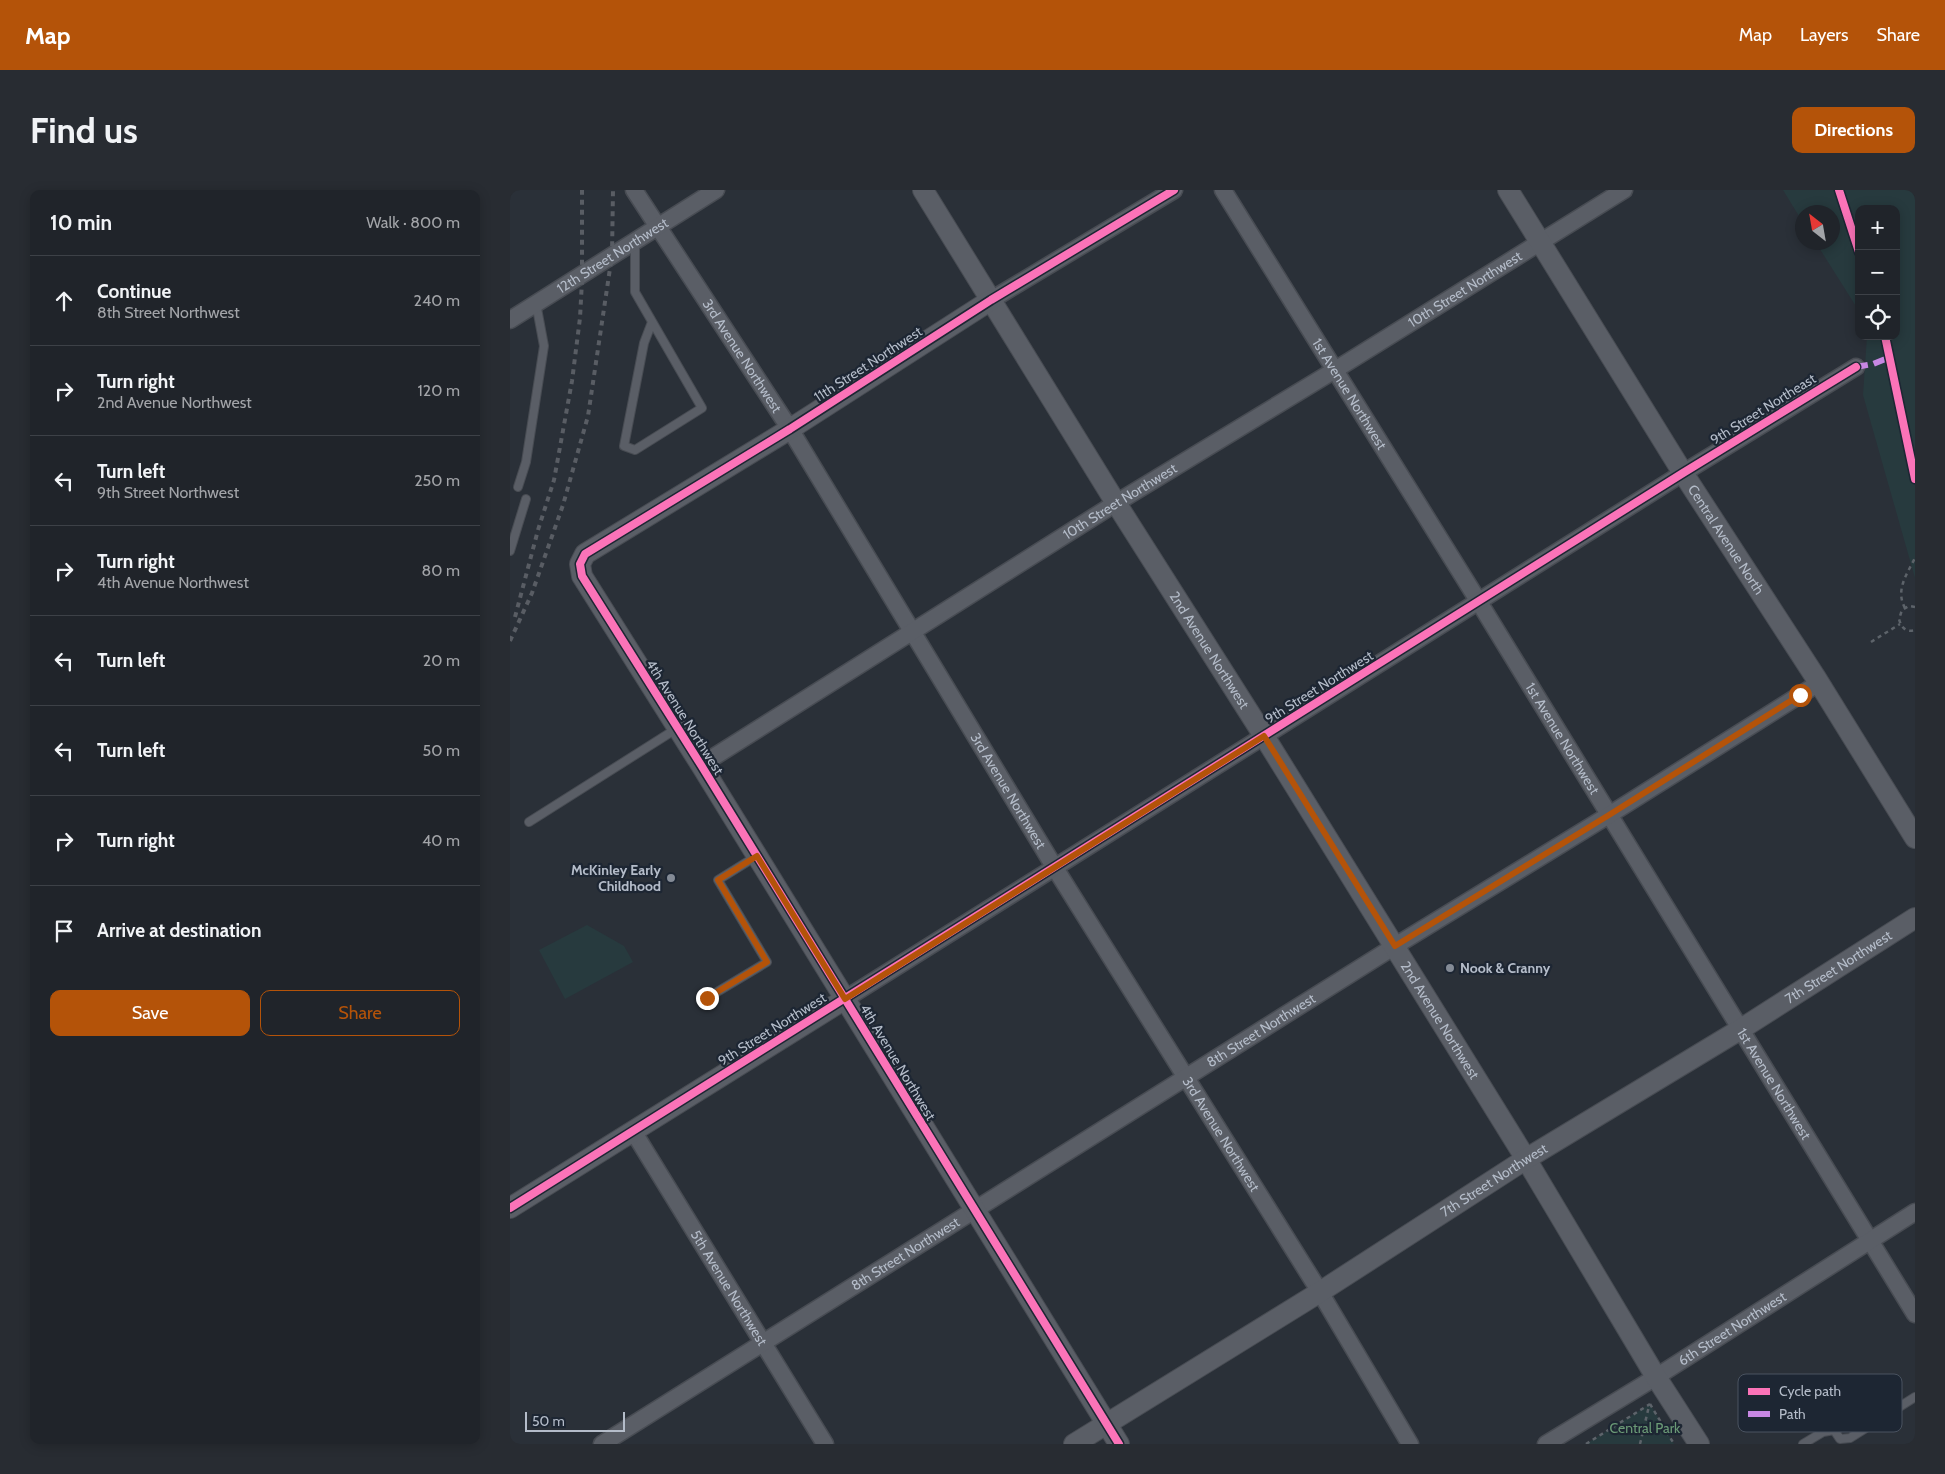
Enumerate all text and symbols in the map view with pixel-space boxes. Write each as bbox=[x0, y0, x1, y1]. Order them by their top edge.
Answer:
text: Map bbox=[25, 21, 71, 50]
text: Map bbox=[1739, 24, 1772, 46]
text: Layers bbox=[1800, 24, 1849, 46]
text: Share bbox=[1877, 24, 1920, 46]
button: Directions bbox=[1792, 107, 1915, 153]
text: Find us bbox=[30, 109, 138, 152]
north arrow bbox=[1795, 205, 1840, 250]
map controls bbox=[1855, 205, 1900, 340]
button: + bbox=[1855, 205, 1900, 250]
text: 10 min bbox=[50, 210, 112, 235]
text: Walk · 800 m bbox=[366, 213, 460, 232]
street label: 12th Street Northwest bbox=[553, 213, 672, 297]
street label: 10th Street Northwest bbox=[1405, 247, 1525, 331]
button: − bbox=[1855, 250, 1900, 295]
text: Continue bbox=[97, 280, 171, 303]
icon: ahead bbox=[50, 287, 78, 315]
text: 240 m bbox=[414, 291, 460, 310]
button: locate bbox=[1855, 295, 1900, 340]
street label: 3rd Avenue Northwest bbox=[699, 296, 786, 416]
text: 8th Street Northwest bbox=[97, 303, 240, 322]
street label: 11th Street Northwest bbox=[810, 322, 926, 406]
street label: 1st Avenue Northwest bbox=[1308, 335, 1391, 453]
street label: 9th Street Northeast bbox=[1707, 369, 1819, 449]
text: Turn right bbox=[97, 370, 175, 393]
icon: right bbox=[50, 377, 78, 405]
text: 120 m bbox=[418, 381, 460, 400]
text: 2nd Avenue Northwest bbox=[97, 393, 252, 412]
street label: 10th Street Northwest bbox=[1059, 459, 1180, 543]
text: Turn left bbox=[97, 460, 165, 483]
icon: left bbox=[50, 467, 78, 495]
text: 250 m bbox=[414, 471, 460, 490]
street label: Central Avenue North bbox=[1684, 481, 1768, 598]
text: 9th Street Northwest bbox=[97, 483, 239, 502]
text: Turn right bbox=[97, 550, 175, 573]
icon: right bbox=[50, 557, 78, 585]
text: 80 m bbox=[422, 561, 460, 580]
text: 4th Avenue Northwest bbox=[97, 573, 249, 592]
street label: 2nd Avenue Northwest bbox=[1166, 588, 1254, 712]
street label: 9th Street Northwest bbox=[1262, 646, 1377, 728]
icon: left bbox=[50, 647, 78, 675]
text: Turn left bbox=[97, 649, 165, 672]
text: 20 m bbox=[423, 651, 460, 670]
street label: 4th Avenue Northwest bbox=[642, 656, 728, 778]
street label: 1st Avenue Northwest bbox=[1522, 679, 1604, 798]
route start bbox=[1789, 684, 1812, 707]
street label: 3rd Avenue Northwest bbox=[967, 730, 1050, 852]
icon: left bbox=[50, 737, 78, 765]
text: Turn left bbox=[97, 739, 165, 762]
text: 50 m bbox=[423, 741, 460, 760]
icon: right bbox=[50, 827, 78, 855]
text: Turn right bbox=[97, 829, 175, 852]
text: 40 m bbox=[422, 831, 460, 850]
place label: McKinley Early Childhood bbox=[571, 861, 661, 895]
marker: McKinley Early Childhood bbox=[665, 872, 677, 884]
icon: arrive bbox=[50, 917, 78, 945]
text: Arrive at destination bbox=[97, 919, 261, 942]
street label: 7th Street Northwest bbox=[1781, 926, 1895, 1008]
street label: 2nd Avenue Northwest bbox=[1397, 958, 1483, 1083]
place label: Nook & Cranny bbox=[1460, 959, 1551, 977]
marker: Nook & Cranny bbox=[1444, 962, 1456, 974]
route end bbox=[696, 987, 719, 1010]
street label: 9th Street Northwest bbox=[715, 988, 830, 1070]
street label: 8th Street Northwest bbox=[1203, 989, 1319, 1071]
button: Save bbox=[50, 990, 250, 1036]
button: Share bbox=[260, 990, 460, 1036]
street label: 4th Avenue Northwest bbox=[856, 1000, 940, 1124]
street label: 1st Avenue Northwest bbox=[1733, 1025, 1815, 1143]
street label: 3rd Avenue Northwest bbox=[1179, 1073, 1264, 1195]
street label: 7th Street Northwest bbox=[1437, 1139, 1551, 1221]
street label: 8th Street Northwest bbox=[847, 1213, 963, 1294]
street label: 5th Avenue Northwest bbox=[687, 1227, 772, 1349]
street label: 6th Street Northwest bbox=[1675, 1287, 1790, 1370]
legend bbox=[1738, 1374, 1902, 1432]
text: Cycle path bbox=[1779, 1382, 1841, 1400]
text: Path bbox=[1779, 1405, 1806, 1423]
scale bar bbox=[525, 1409, 625, 1432]
text: 50 m bbox=[532, 1412, 565, 1430]
park label: Central Park bbox=[1610, 1419, 1681, 1437]

